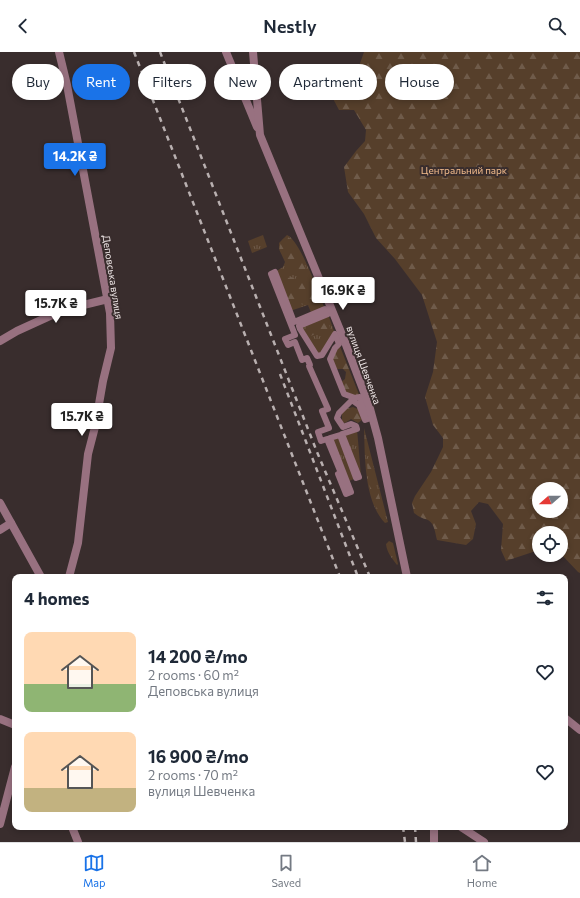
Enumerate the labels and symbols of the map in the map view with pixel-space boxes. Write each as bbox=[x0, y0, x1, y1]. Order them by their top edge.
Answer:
pin: 14.2K ₴ bbox=[38, 143, 112, 177]
park label: Центральний парк bbox=[421, 164, 508, 176]
street label: Деповська вулиця bbox=[100, 234, 126, 320]
pin: 16.9K ₴ bbox=[306, 277, 380, 311]
pin: 15.7K ₴ bbox=[19, 290, 93, 324]
street label: вулиця Шевченка bbox=[344, 324, 384, 406]
pin: 15.7K ₴ bbox=[45, 403, 119, 437]
north arrow bbox=[532, 482, 568, 518]

